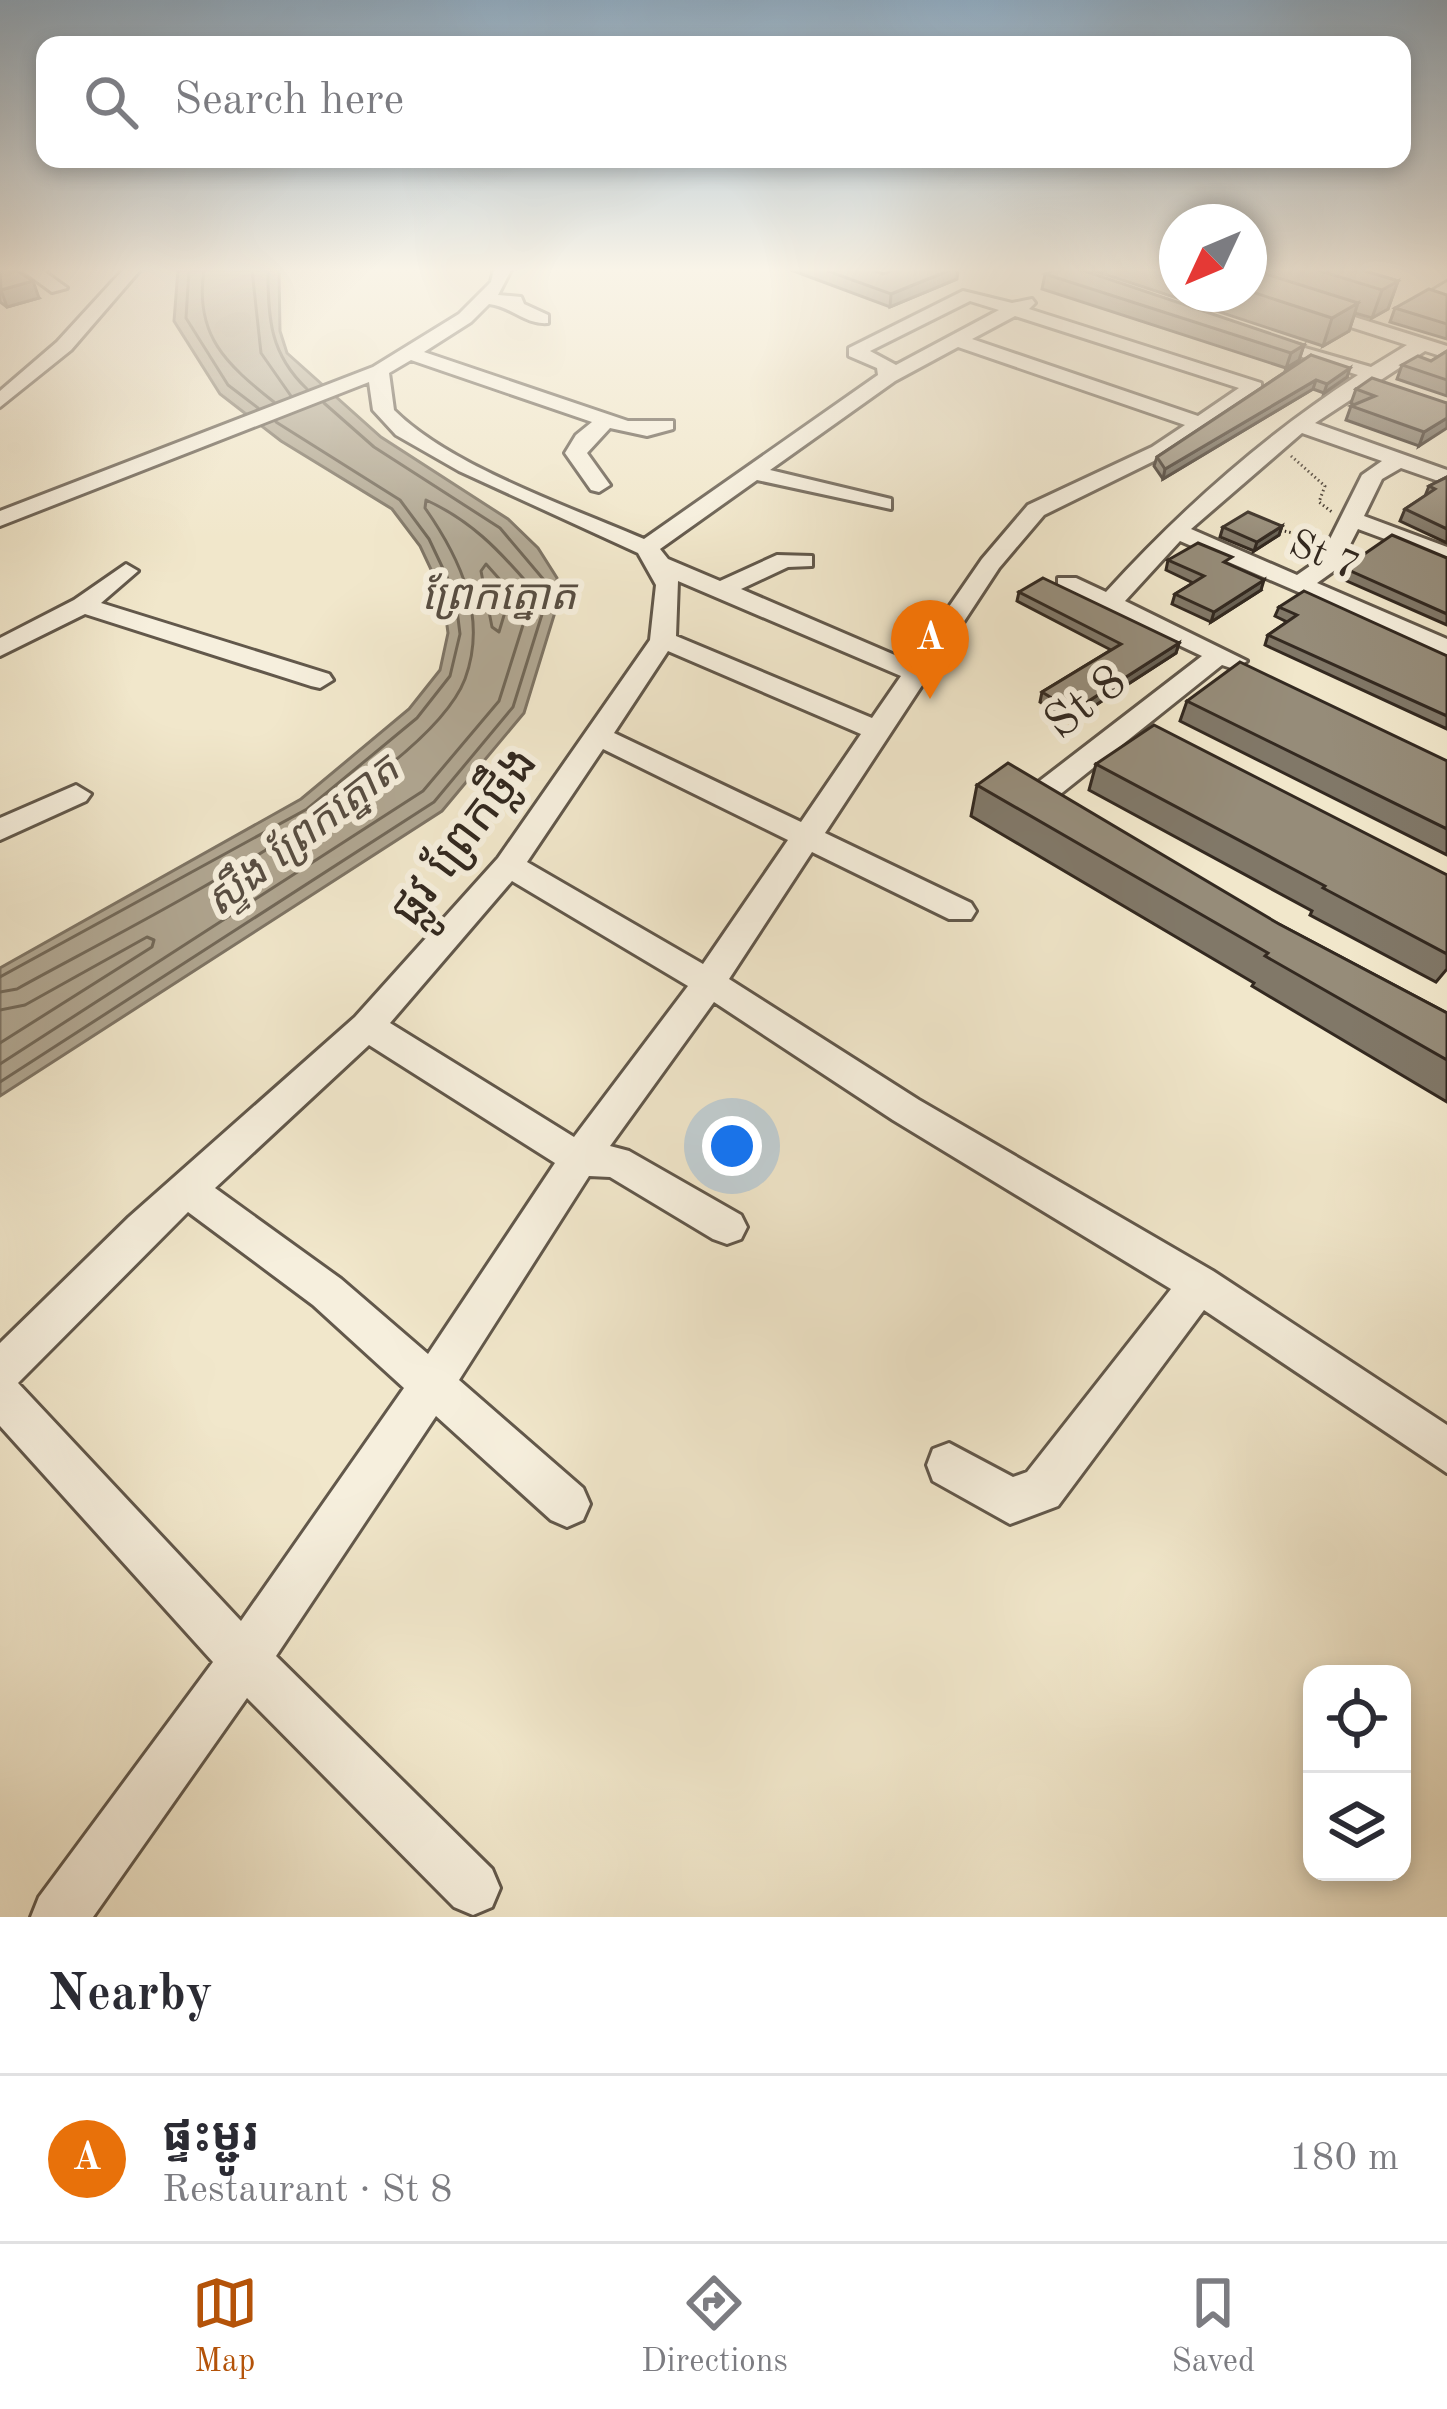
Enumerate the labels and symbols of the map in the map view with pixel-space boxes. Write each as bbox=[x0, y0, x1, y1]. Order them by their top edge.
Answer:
north arrow bbox=[1159, 204, 1267, 312]
street label: St 7 bbox=[1283, 524, 1364, 588]
water label: ព្រែកត្នោត bbox=[421, 573, 579, 621]
pin: A bbox=[891, 600, 969, 699]
street label: St 8 bbox=[1037, 657, 1136, 749]
street label: ផ្លូវ ព្រែកថ្លឹង bbox=[376, 734, 559, 945]
water label: ស្ទឹង ព្រែកត្នោត bbox=[195, 742, 411, 927]
your location bbox=[702, 1116, 762, 1176]

